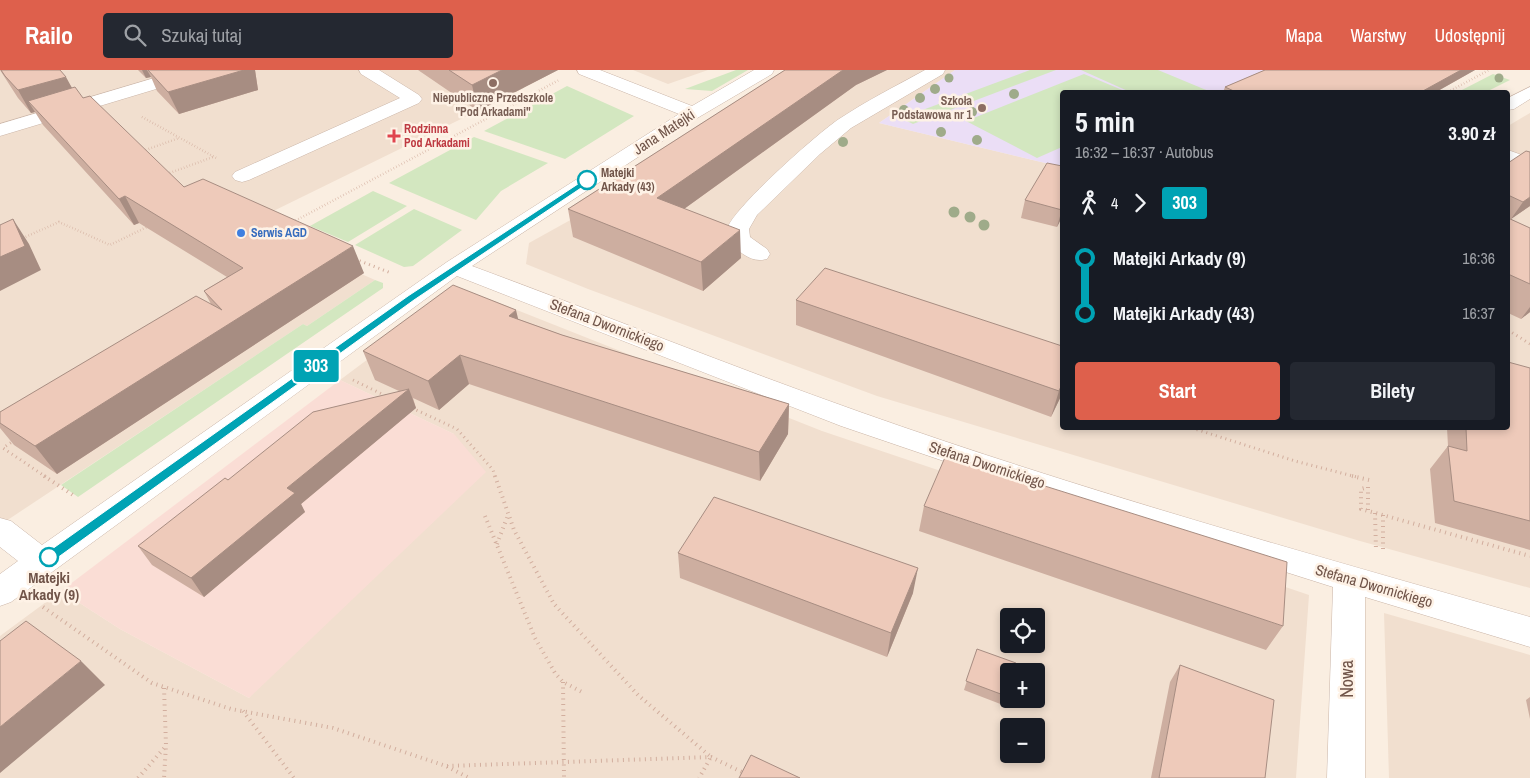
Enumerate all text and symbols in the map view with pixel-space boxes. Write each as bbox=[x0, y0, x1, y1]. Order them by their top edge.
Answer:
search box bbox=[103, 13, 453, 58]
text: Railo bbox=[25, 19, 73, 51]
icon: search bbox=[121, 21, 149, 49]
text: Szukaj tutaj bbox=[161, 22, 242, 48]
text: Mapa bbox=[1285, 23, 1322, 48]
text: Warstwy bbox=[1350, 23, 1406, 48]
text: Udostępnij bbox=[1434, 23, 1505, 48]
marker: Niepubliczne Przedszkole "Pod Arkadami" bbox=[487, 77, 499, 89]
place label: Niepubliczne Przedszkole "Pod Arkadami" bbox=[433, 90, 554, 120]
place label: Szkoła Podstawowa nr 1 bbox=[892, 93, 973, 123]
marker: Szkoła Podstawowa nr 1 bbox=[976, 102, 988, 114]
text: 5 min bbox=[1075, 103, 1135, 141]
street label: Jana Matejki bbox=[629, 104, 699, 159]
text: 3.90 zł bbox=[1448, 120, 1495, 146]
place label: Rodzinna Pod Arkadami bbox=[404, 121, 470, 151]
marker: Rodzinna Pod Arkadami bbox=[388, 130, 400, 142]
text: 16:32 – 16:37 · Autobus bbox=[1075, 141, 1214, 163]
place label: Matejki Arkady (43) bbox=[601, 165, 655, 195]
marker: Matejki Arkady (43) bbox=[577, 170, 597, 190]
icon: walk bbox=[1075, 189, 1103, 217]
icon: forward bbox=[1126, 189, 1154, 217]
text: 303 bbox=[1172, 190, 1197, 215]
text: 4 bbox=[1111, 192, 1118, 214]
place label: Serwis AGD bbox=[251, 225, 307, 241]
marker: Serwis AGD bbox=[235, 227, 247, 239]
text: Matejki Arkady (9) bbox=[1113, 245, 1246, 271]
text: 16:36 bbox=[1462, 247, 1495, 269]
street label: Stefana Dwornickiego bbox=[547, 293, 668, 356]
text: Matejki Arkady (43) bbox=[1113, 300, 1254, 326]
text: 16:37 bbox=[1462, 302, 1495, 324]
line badge: 303 bbox=[287, 350, 345, 382]
text: 303 bbox=[304, 353, 328, 378]
button: Start bbox=[1075, 362, 1280, 420]
button: Bilety bbox=[1290, 362, 1495, 420]
street label: Stefana Dwornickiego bbox=[926, 436, 1048, 493]
marker: Matejki Arkady (9) bbox=[39, 547, 59, 567]
street label: Stefana Dwornickiego bbox=[1313, 559, 1435, 612]
place label: Matejki Arkady (9) bbox=[19, 567, 79, 605]
map controls bbox=[1000, 608, 1045, 763]
button: locate bbox=[1000, 608, 1045, 653]
street label: Nowa bbox=[1334, 660, 1359, 698]
button: + bbox=[1000, 663, 1045, 708]
button: − bbox=[1000, 718, 1045, 763]

